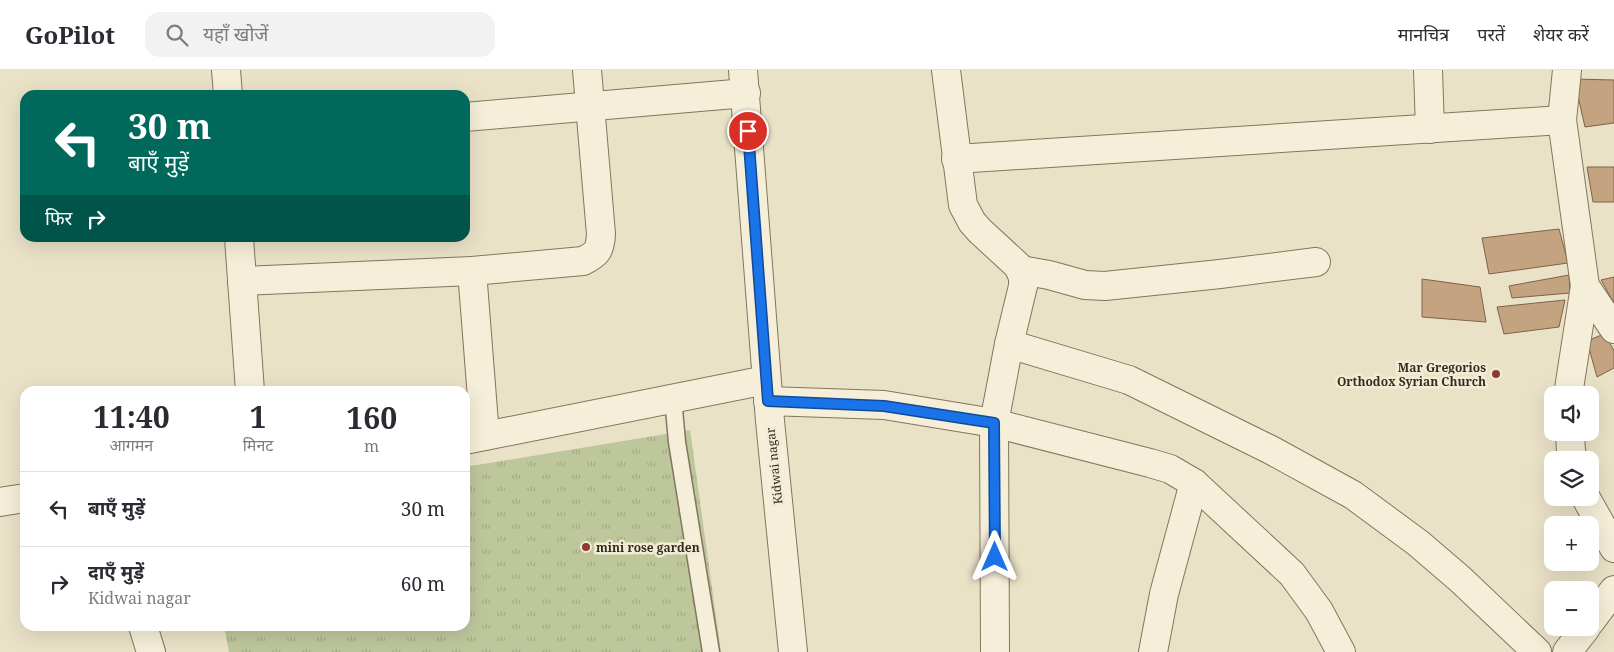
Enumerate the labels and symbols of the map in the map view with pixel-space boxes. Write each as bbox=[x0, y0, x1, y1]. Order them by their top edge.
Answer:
pin bbox=[727, 110, 769, 152]
place label: Mar Gregorios Orthodox Syrian Church bbox=[1337, 359, 1486, 390]
marker: Mar Gregorios Orthodox Syrian Church bbox=[1490, 368, 1502, 380]
street label: Kidwai nagar bbox=[761, 426, 786, 505]
position arrow bbox=[968, 530, 1020, 582]
place label: mini rose garden bbox=[596, 539, 700, 556]
marker: mini rose garden bbox=[580, 541, 592, 553]

